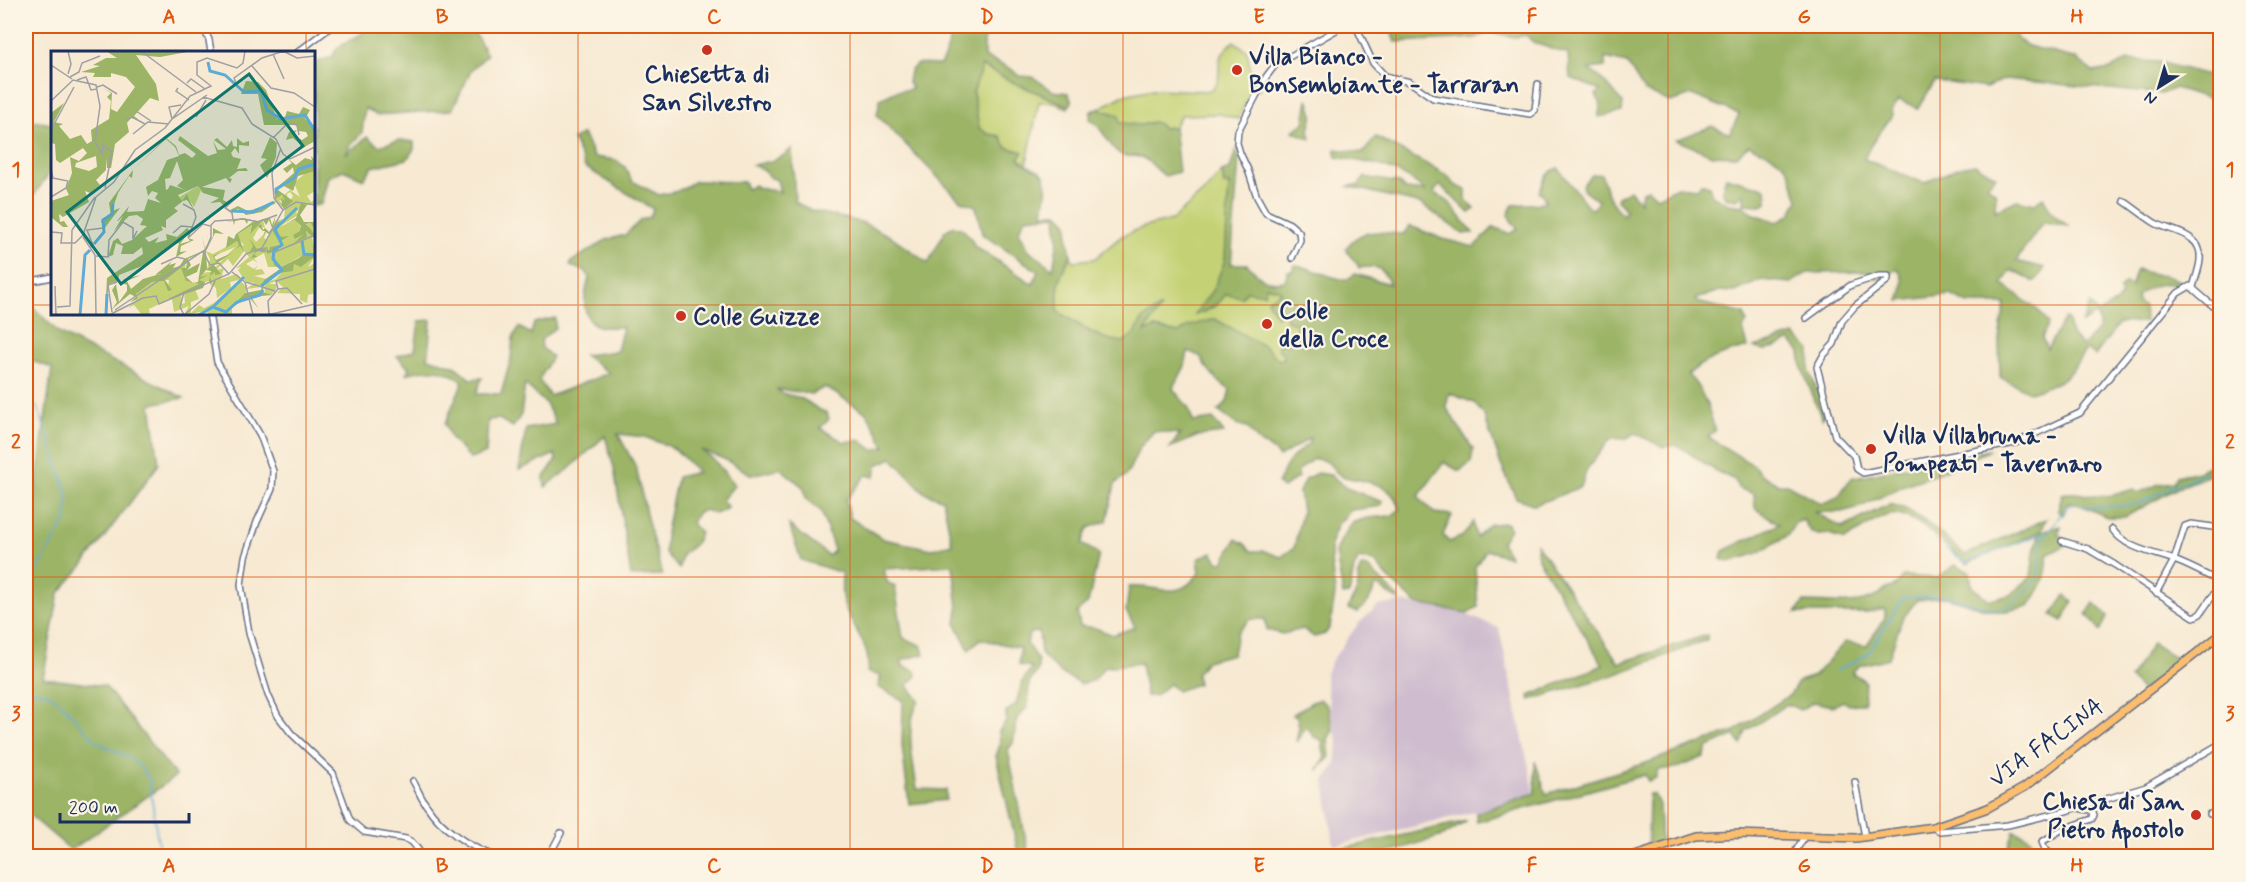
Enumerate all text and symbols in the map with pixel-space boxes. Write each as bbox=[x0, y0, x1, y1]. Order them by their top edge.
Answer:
text: A bbox=[162, 4, 176, 31]
text: B bbox=[436, 4, 449, 31]
text: C bbox=[707, 4, 722, 31]
text: D bbox=[980, 4, 994, 31]
text: E bbox=[1253, 4, 1265, 31]
text: F bbox=[1527, 4, 1538, 31]
text: G bbox=[1797, 4, 1811, 31]
text: H bbox=[2070, 4, 2084, 31]
place label: Villa Bianco - Bonsembiante - Tarraran bbox=[1249, 42, 1519, 101]
marker: Chiesetta di San Silvestro bbox=[700, 43, 714, 57]
inset map bbox=[51, 51, 315, 315]
north arrow bbox=[2129, 57, 2189, 117]
place label: Chiesetta di San Silvestro bbox=[642, 60, 772, 119]
marker: Villa Bianco - Bonsembiante - Tarraran bbox=[1230, 63, 1244, 77]
text: N bbox=[2140, 86, 2161, 109]
text: 1 bbox=[12, 157, 20, 184]
text: 1 bbox=[2226, 157, 2234, 184]
place label: Colle della Croce bbox=[1279, 296, 1389, 355]
place label: Colle Guizze bbox=[693, 302, 820, 333]
marker: Colle Guizze bbox=[674, 309, 688, 323]
marker: Colle della Croce bbox=[1260, 317, 1274, 331]
place label: Villa Villabruna - Pompeati - Tavernaro bbox=[1883, 421, 2102, 480]
text: 2 bbox=[11, 429, 21, 456]
text: 2 bbox=[2225, 429, 2235, 456]
marker: Villa Villabruna - Pompeati - Tavernaro bbox=[1864, 442, 1878, 456]
street label: VIA FACINA bbox=[1983, 691, 2110, 795]
text: 3 bbox=[11, 701, 21, 728]
text: 3 bbox=[2225, 701, 2235, 728]
scale bar bbox=[60, 786, 189, 824]
place label: Chiesa di San Pietro Apostolo bbox=[2042, 787, 2184, 849]
text: 200 m bbox=[69, 796, 118, 820]
marker: Chiesa di San Pietro Apostolo bbox=[2189, 808, 2203, 822]
text: A bbox=[162, 853, 176, 880]
text: B bbox=[436, 853, 449, 880]
text: C bbox=[707, 853, 722, 880]
text: D bbox=[980, 853, 994, 880]
text: E bbox=[1253, 853, 1265, 880]
text: F bbox=[1527, 853, 1538, 880]
text: G bbox=[1797, 853, 1811, 880]
text: H bbox=[2070, 853, 2084, 880]

